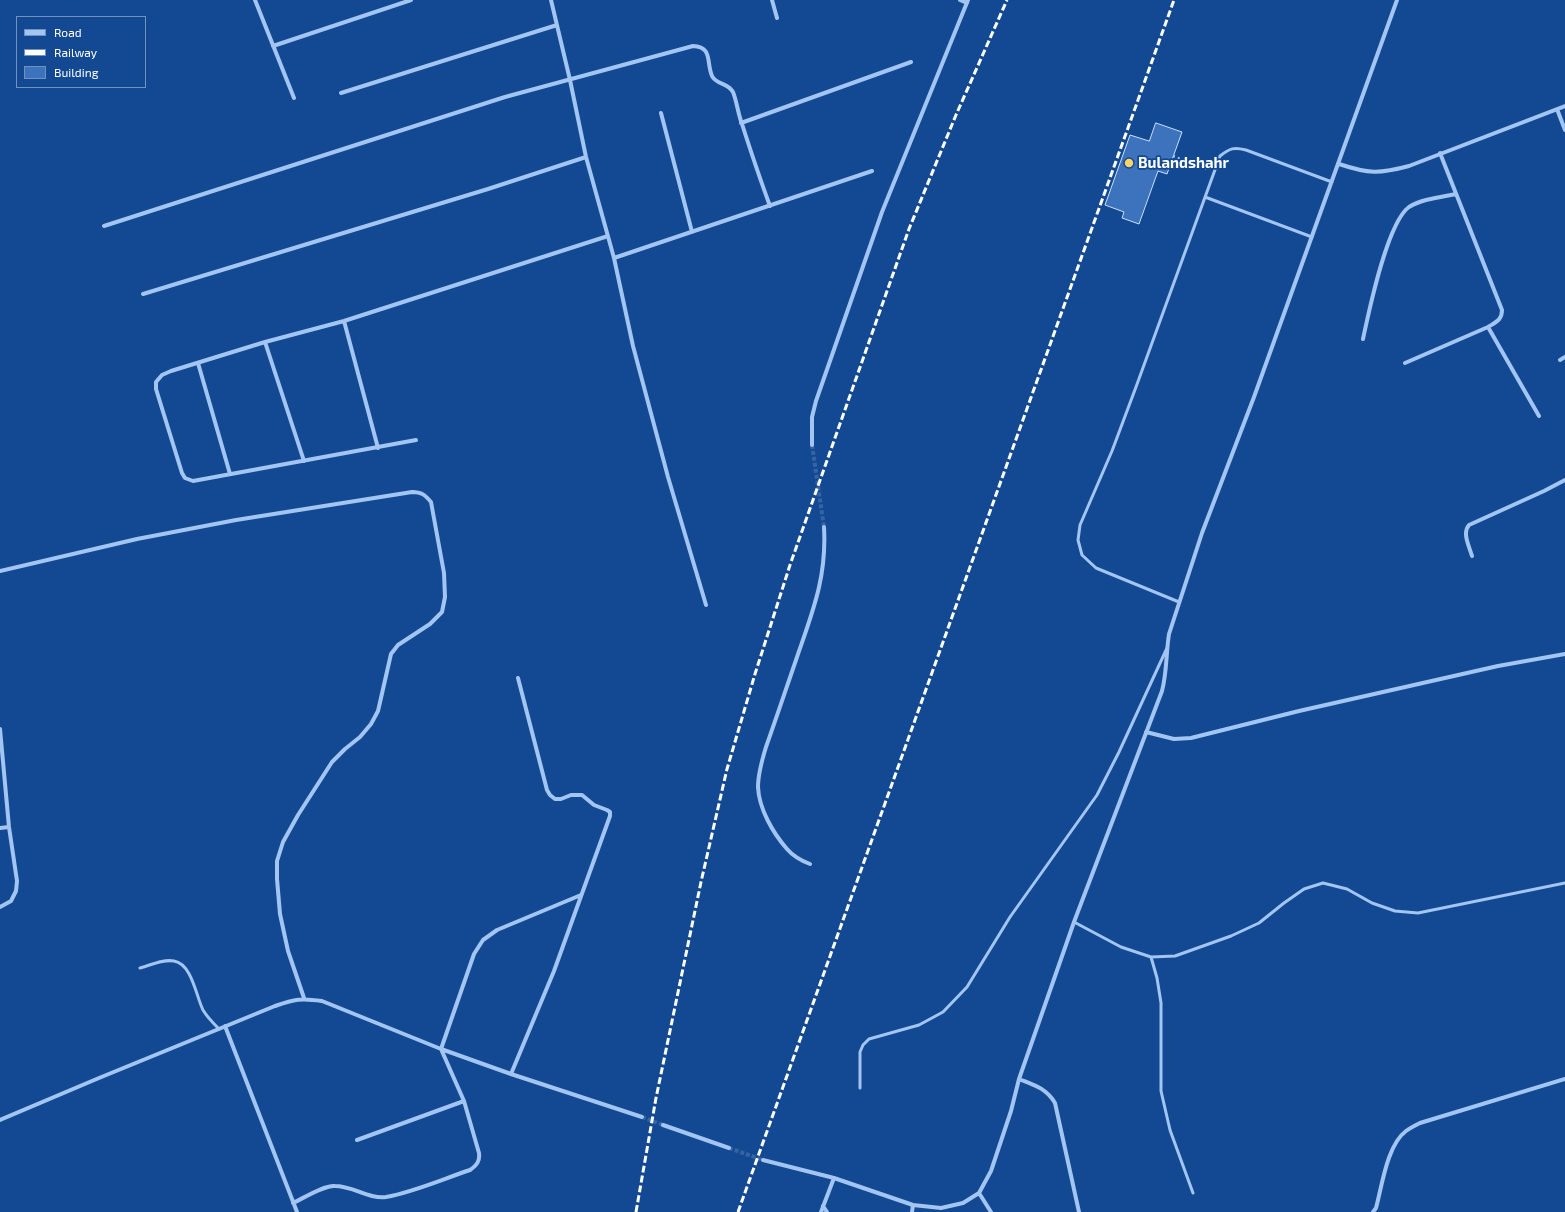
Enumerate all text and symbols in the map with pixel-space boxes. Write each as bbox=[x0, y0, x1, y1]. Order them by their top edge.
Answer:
legend bbox=[16, 16, 146, 88]
text: Road bbox=[54, 25, 82, 39]
text: Railway bbox=[54, 45, 97, 59]
text: Building bbox=[54, 65, 98, 79]
place label: Bulandshahr bbox=[1138, 154, 1229, 172]
marker: Bulandshahr bbox=[1123, 157, 1135, 169]

